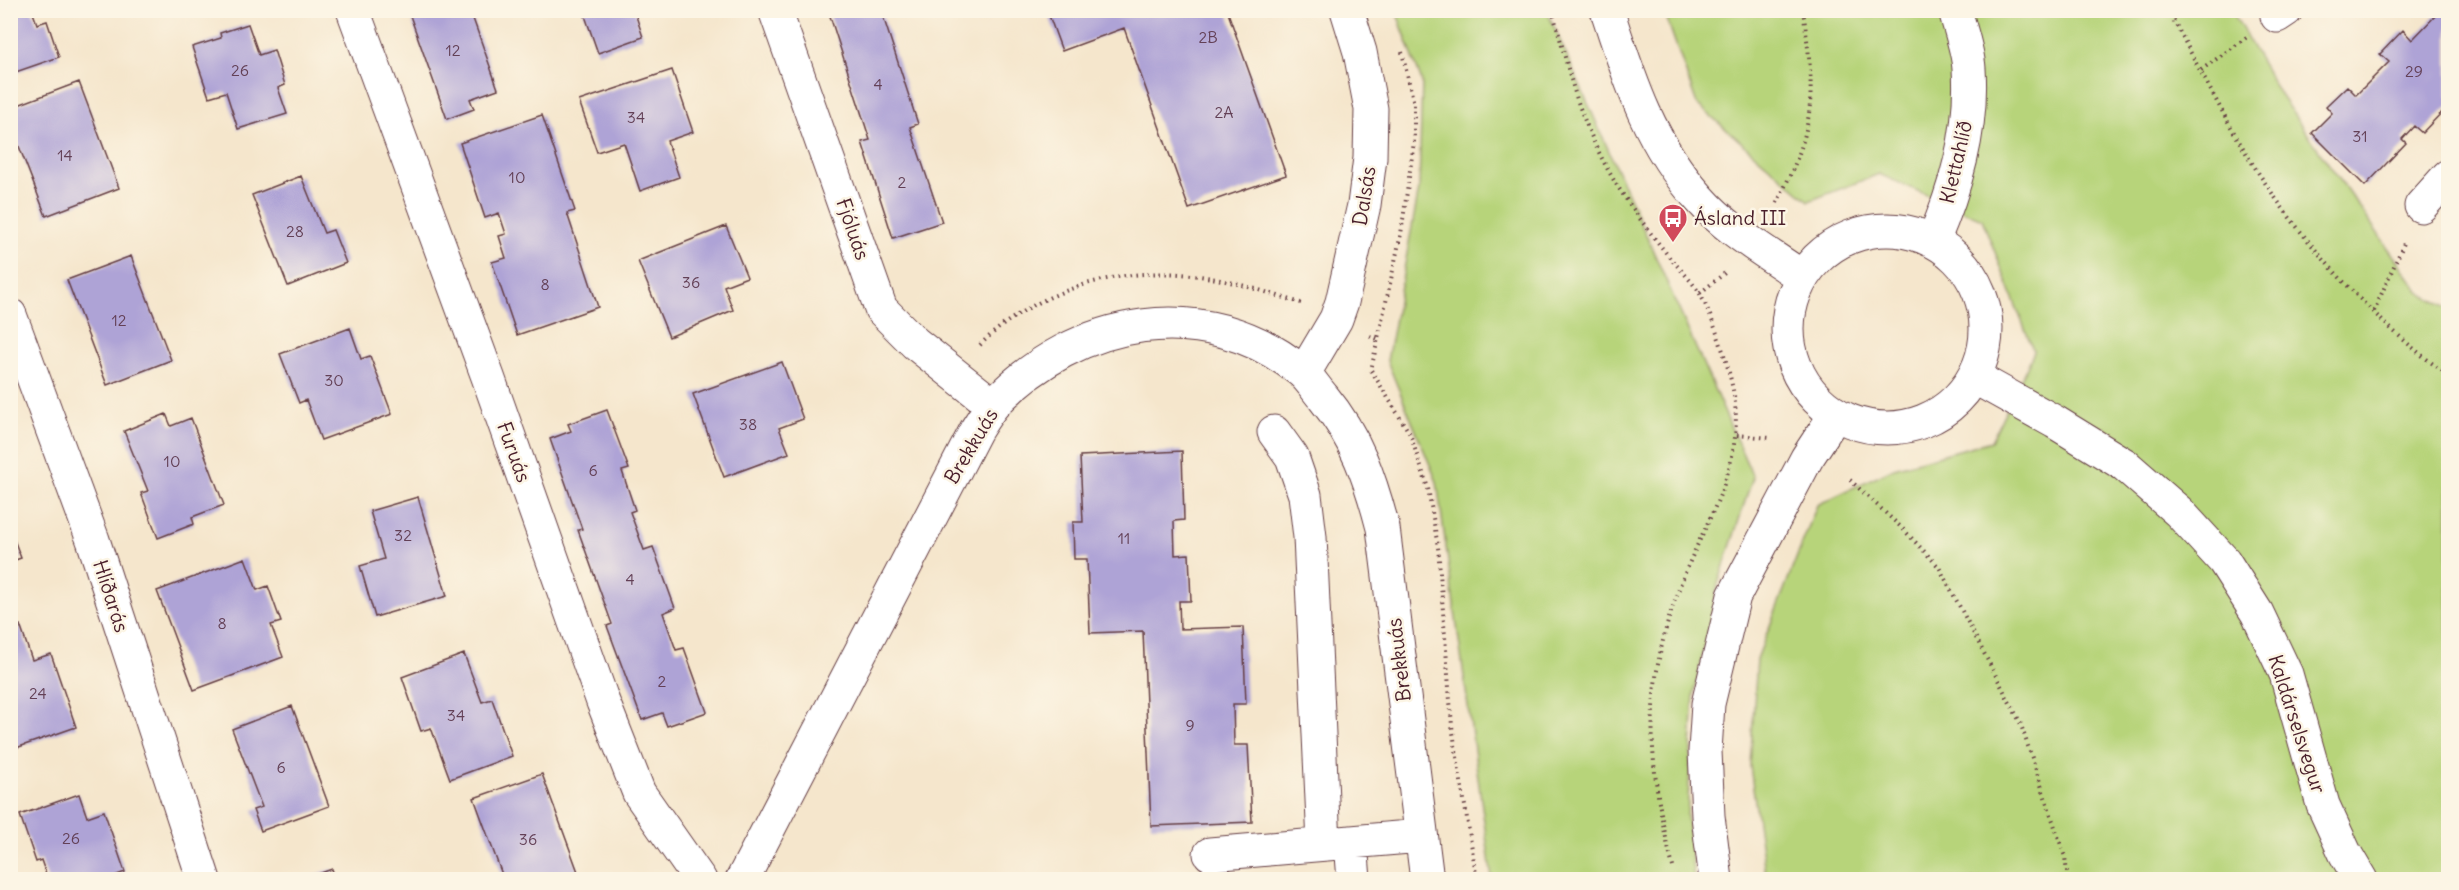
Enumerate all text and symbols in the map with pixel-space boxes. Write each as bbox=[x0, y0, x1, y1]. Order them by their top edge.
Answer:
house number: 2B bbox=[1198, 27, 1218, 47]
house number: 12 bbox=[445, 40, 461, 60]
house number: 26 bbox=[231, 60, 249, 80]
house number: 29 bbox=[2405, 61, 2423, 81]
house number: 4 bbox=[873, 74, 883, 94]
house number: 2A bbox=[1214, 102, 1234, 122]
house number: 34 bbox=[627, 107, 645, 127]
street label: Klettahlíð bbox=[1934, 118, 1977, 206]
house number: 31 bbox=[2352, 126, 2368, 146]
house number: 14 bbox=[57, 145, 73, 165]
street label: Dalsás bbox=[1346, 164, 1381, 227]
house number: 10 bbox=[509, 167, 525, 187]
house number: 2 bbox=[898, 172, 907, 192]
street label: Fjóluás bbox=[831, 195, 876, 263]
bus stop icon: Ásland III bbox=[1657, 202, 1689, 244]
place label: Ásland III bbox=[1694, 205, 1786, 230]
house number: 28 bbox=[286, 221, 304, 241]
house number: 36 bbox=[682, 272, 700, 292]
house number: 8 bbox=[540, 274, 550, 294]
house number: 12 bbox=[111, 310, 127, 330]
house number: 30 bbox=[324, 370, 344, 390]
street label: Brekkuás bbox=[938, 403, 1003, 488]
house number: 38 bbox=[739, 414, 757, 434]
street label: Furuás bbox=[492, 418, 537, 485]
house number: 10 bbox=[164, 451, 180, 471]
house number: 6 bbox=[588, 460, 598, 480]
house number: 32 bbox=[394, 525, 412, 545]
house number: 11 bbox=[1118, 528, 1130, 548]
street label: Hlíðarás bbox=[88, 556, 135, 635]
house number: 4 bbox=[625, 569, 635, 589]
house number: 8 bbox=[217, 613, 227, 633]
street label: Brekkuás bbox=[1381, 617, 1416, 703]
street label: Kaldárselsvegur bbox=[2263, 651, 2332, 796]
house number: 2 bbox=[658, 671, 667, 691]
house number: 24 bbox=[29, 683, 47, 703]
house number: 34 bbox=[447, 705, 465, 725]
house number: 9 bbox=[1185, 715, 1195, 735]
house number: 6 bbox=[276, 757, 286, 777]
house number: 26 bbox=[62, 828, 80, 848]
house number: 36 bbox=[519, 829, 537, 849]

